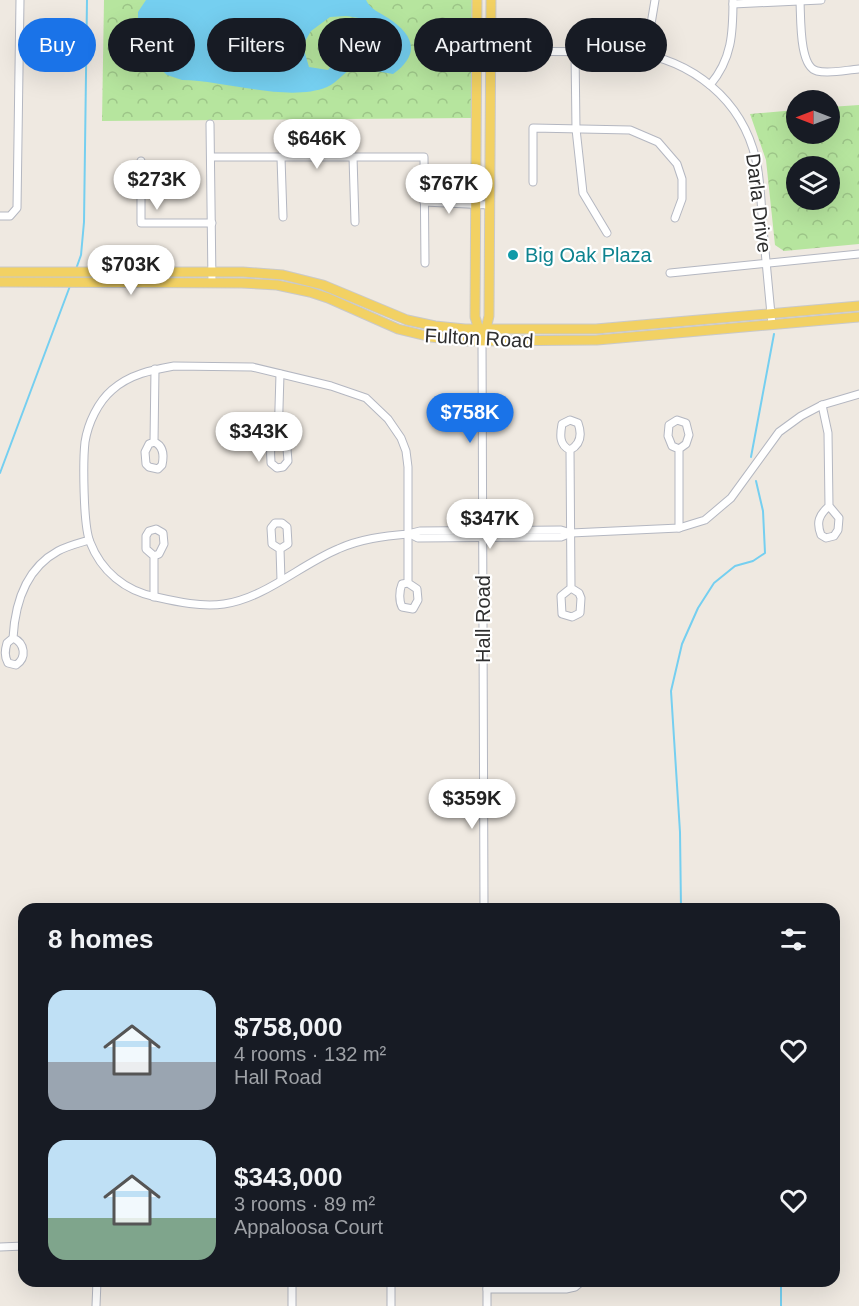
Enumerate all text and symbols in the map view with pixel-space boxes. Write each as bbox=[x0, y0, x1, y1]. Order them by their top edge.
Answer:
chip: Buy bbox=[18, 18, 96, 72]
chip: Rent bbox=[108, 18, 195, 72]
chip: Filters bbox=[207, 18, 306, 72]
chip: New bbox=[318, 18, 402, 72]
chip: Apartment bbox=[414, 18, 553, 72]
chip: House bbox=[565, 18, 667, 72]
north arrow bbox=[786, 90, 840, 144]
map controls bbox=[786, 90, 840, 210]
pin: $646K bbox=[275, 119, 359, 170]
text: $646K bbox=[288, 127, 346, 149]
street label: Darla Drive bbox=[742, 152, 776, 254]
button: layers bbox=[786, 156, 840, 210]
pin: $273K bbox=[115, 160, 199, 211]
pin: $767K bbox=[407, 164, 491, 215]
text: $273K bbox=[128, 168, 186, 190]
text: $767K bbox=[420, 172, 478, 194]
place label: Big Oak Plaza bbox=[525, 244, 653, 266]
pin: $703K bbox=[89, 245, 173, 296]
marker: Big Oak Plaza bbox=[506, 248, 520, 262]
text: $703K bbox=[102, 253, 160, 275]
street label: Fulton Road bbox=[424, 324, 534, 352]
pin: $758K bbox=[428, 393, 512, 444]
text: $758K bbox=[441, 401, 499, 423]
pin: $343K bbox=[217, 412, 301, 463]
text: $343K bbox=[230, 420, 288, 442]
pin: $347K bbox=[448, 499, 532, 550]
text: $347K bbox=[461, 507, 519, 529]
street label: Hall Road bbox=[472, 575, 494, 663]
pin: $359K bbox=[430, 779, 514, 830]
text: $359K bbox=[443, 787, 501, 809]
icon: filters bbox=[777, 923, 810, 956]
text: 8 homes bbox=[48, 924, 154, 954]
text: $758,000 bbox=[234, 1012, 342, 1042]
icon: home bbox=[96, 1014, 168, 1086]
icon: heart bbox=[777, 1034, 810, 1067]
text: 4 rooms · 132 m² bbox=[234, 1043, 386, 1065]
text: Hall Road bbox=[234, 1066, 322, 1088]
text: $343,000 bbox=[234, 1162, 342, 1192]
icon: home bbox=[96, 1164, 168, 1236]
icon: heart bbox=[777, 1184, 810, 1217]
text: 3 rooms · 89 m² bbox=[234, 1193, 375, 1215]
text: Appaloosa Court bbox=[234, 1216, 383, 1238]

